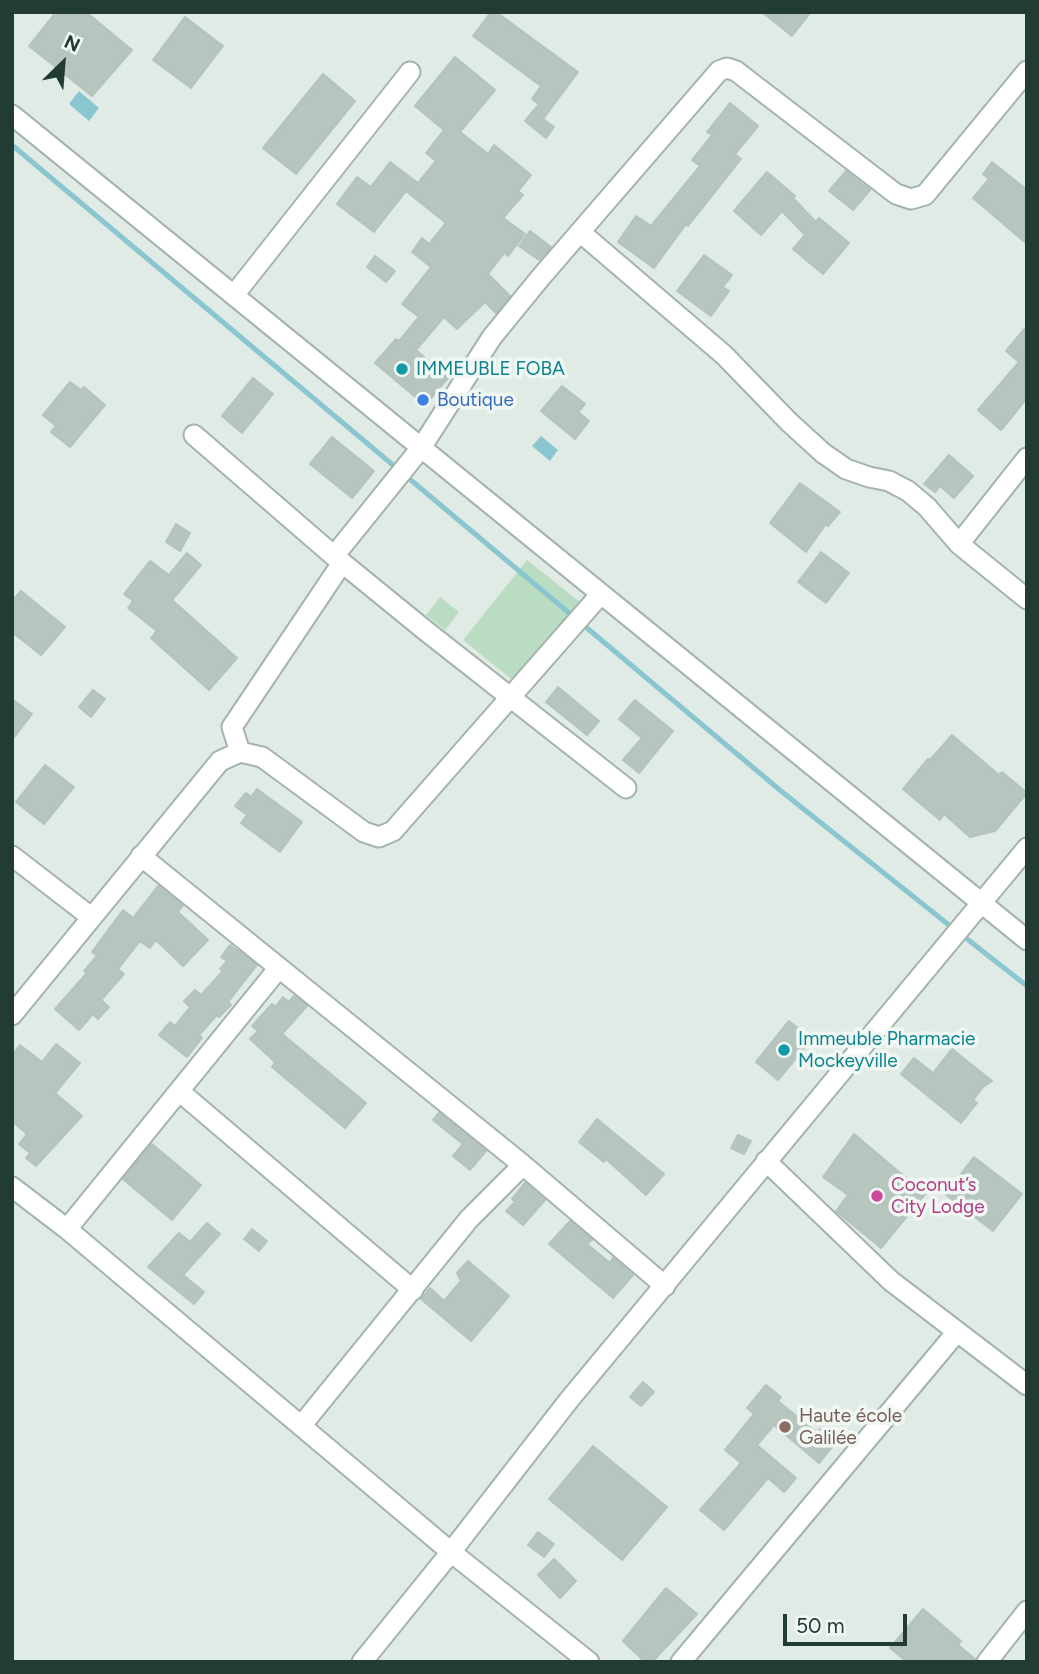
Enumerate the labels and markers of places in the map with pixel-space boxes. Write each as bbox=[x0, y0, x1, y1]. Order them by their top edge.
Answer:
place label: IMMEUBLE FOBA bbox=[416, 358, 565, 380]
marker: IMMEUBLE FOBA bbox=[394, 361, 410, 377]
place label: Boutique bbox=[437, 389, 514, 411]
marker: Boutique bbox=[415, 392, 431, 408]
place label: Immeuble Pharmacie Mockeyville bbox=[798, 1028, 975, 1072]
marker: Immeuble Pharmacie Mockeyville bbox=[776, 1042, 792, 1058]
place label: Coconut’s City Lodge bbox=[891, 1174, 985, 1218]
marker: Coconut’s City Lodge bbox=[869, 1188, 885, 1204]
place label: Haute école Galilée bbox=[799, 1405, 902, 1449]
marker: Haute école Galilée bbox=[777, 1419, 793, 1435]

